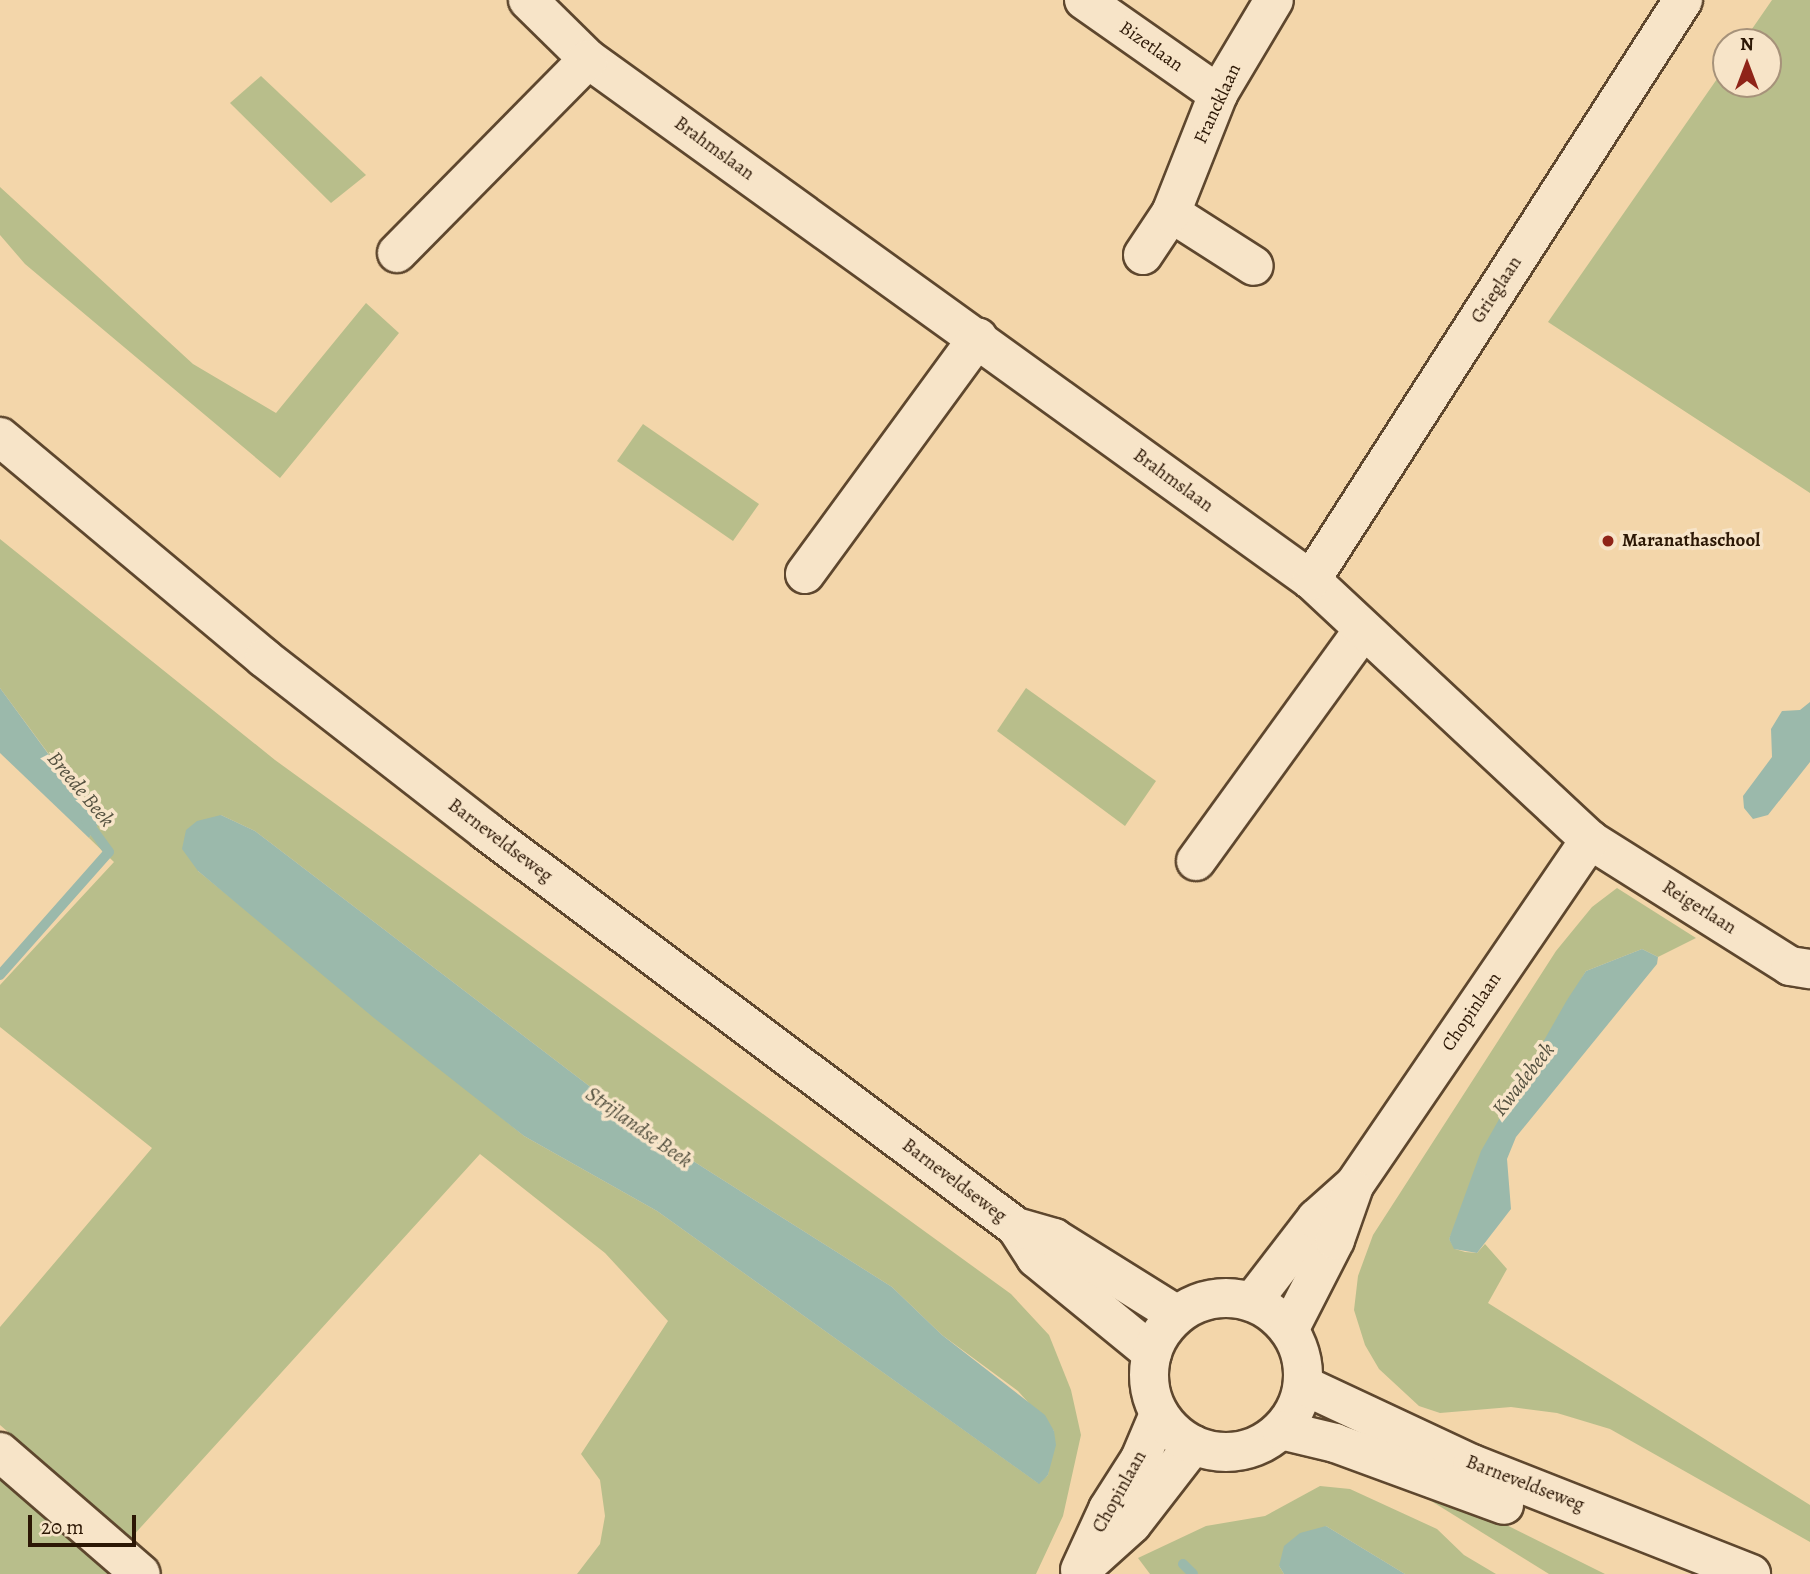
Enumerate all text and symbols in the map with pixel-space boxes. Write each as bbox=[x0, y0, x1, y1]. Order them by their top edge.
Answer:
street label: Bizetlaan bbox=[1115, 17, 1187, 77]
north arrow bbox=[1712, 28, 1782, 98]
text: N bbox=[1740, 31, 1754, 57]
street label: Francklaan bbox=[1190, 60, 1246, 148]
street label: Brahmslaan bbox=[670, 112, 758, 186]
street label: Grieglaan bbox=[1467, 252, 1527, 328]
street label: Brahmslaan bbox=[1129, 444, 1217, 518]
place label: Maranathaschool bbox=[1622, 530, 1760, 552]
marker: Maranathaschool bbox=[1600, 533, 1616, 549]
water label: Breede Beek bbox=[42, 746, 120, 832]
street label: Barneveldseweg bbox=[443, 794, 557, 888]
street label: Reigerlaan bbox=[1658, 876, 1740, 940]
street label: Chopinlaan bbox=[1437, 968, 1507, 1056]
water label: Kwadebeek bbox=[1487, 1037, 1559, 1121]
water label: Strijlandse Beek bbox=[581, 1081, 697, 1173]
street label: Barneveldseweg bbox=[897, 1134, 1011, 1228]
street label: Chopinlaan bbox=[1088, 1447, 1152, 1537]
street label: Barneveldseweg bbox=[1463, 1451, 1587, 1517]
scale bar bbox=[32, 1500, 140, 1544]
text: 20 m bbox=[41, 1513, 84, 1541]

